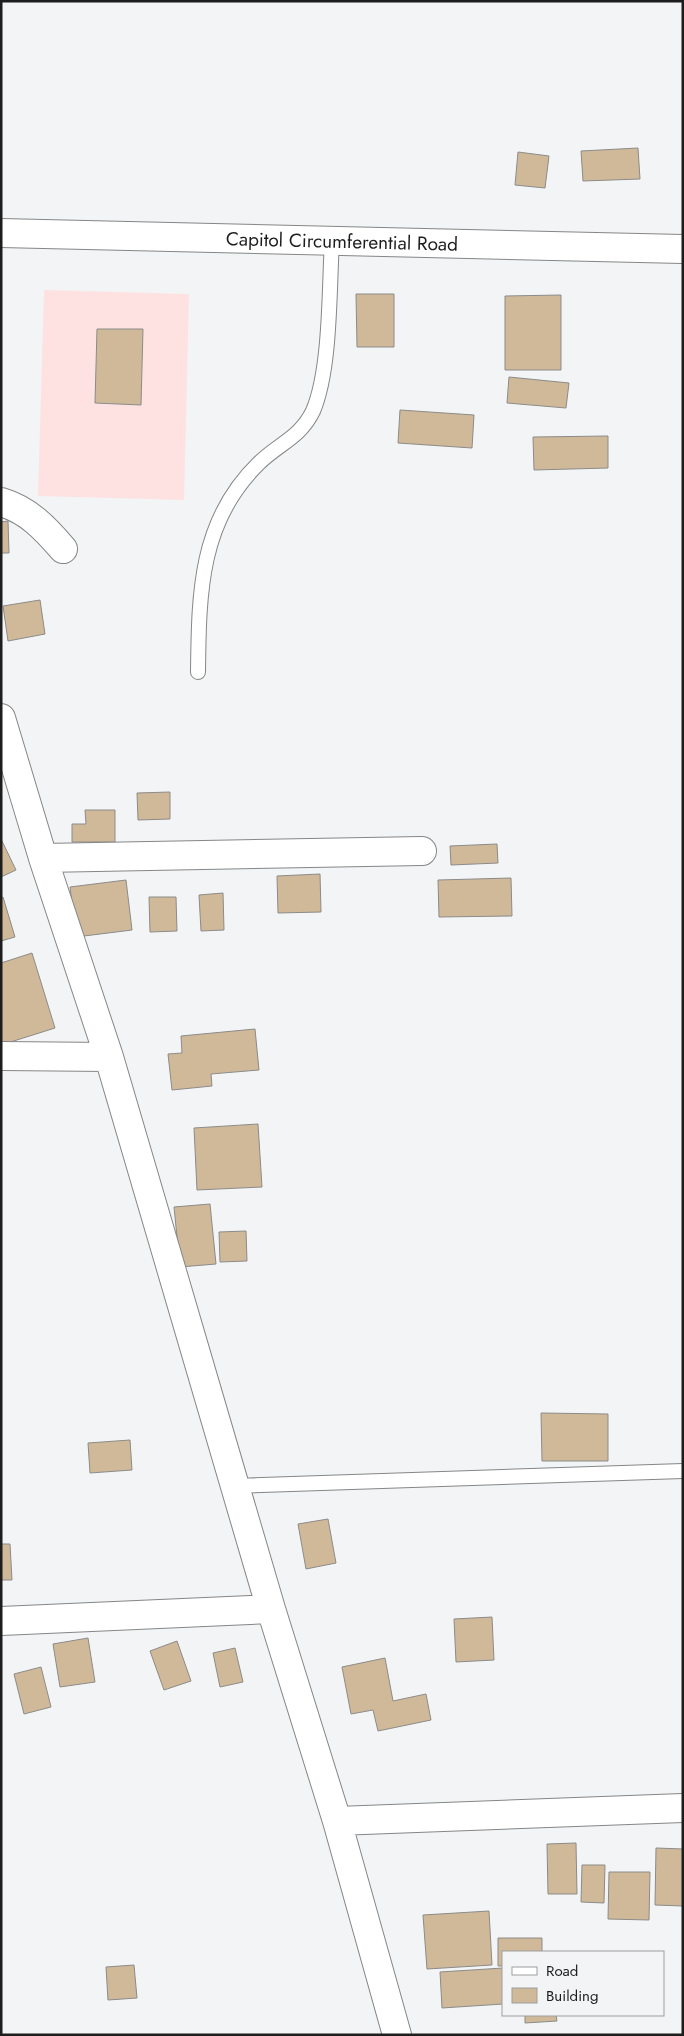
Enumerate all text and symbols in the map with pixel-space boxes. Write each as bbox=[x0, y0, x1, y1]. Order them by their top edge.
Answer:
street label: Capitol Circumferential Road bbox=[226, 225, 458, 257]
legend bbox=[502, 1951, 664, 2016]
text: Road bbox=[546, 1960, 578, 1982]
text: Building bbox=[546, 1985, 598, 2007]

